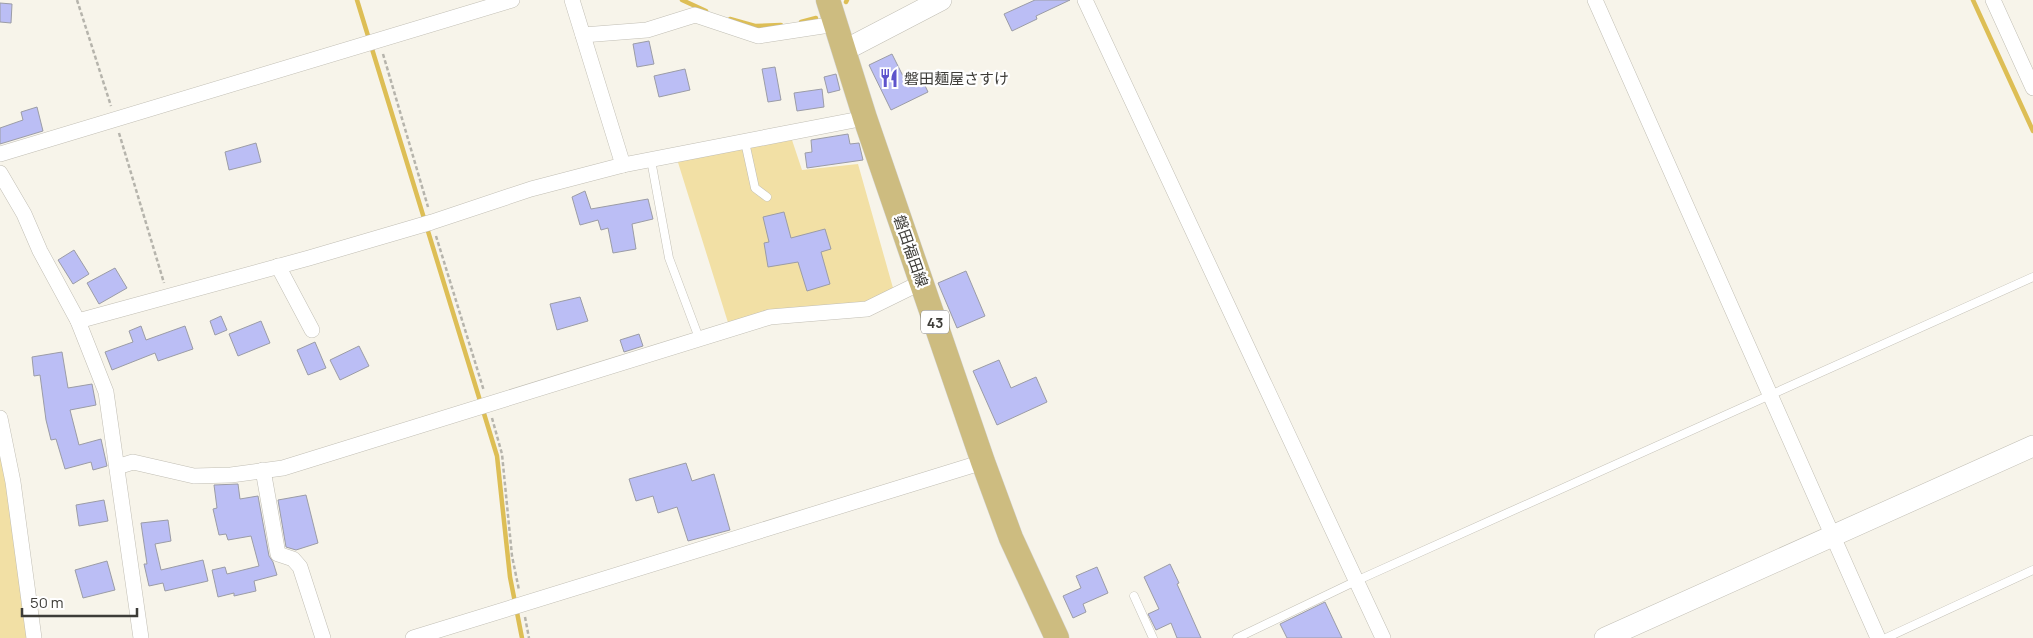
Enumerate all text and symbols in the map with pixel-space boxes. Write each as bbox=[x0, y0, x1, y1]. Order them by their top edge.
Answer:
restaurant icon: 磐田麺屋さすけ bbox=[878, 67, 900, 89]
place label: 磐田麺屋さすけ bbox=[904, 68, 1009, 89]
street label: 磐田福田線 bbox=[889, 212, 933, 290]
road number: 43 bbox=[921, 311, 949, 334]
scale bar bbox=[22, 586, 138, 618]
text: 50 m bbox=[30, 592, 64, 613]

